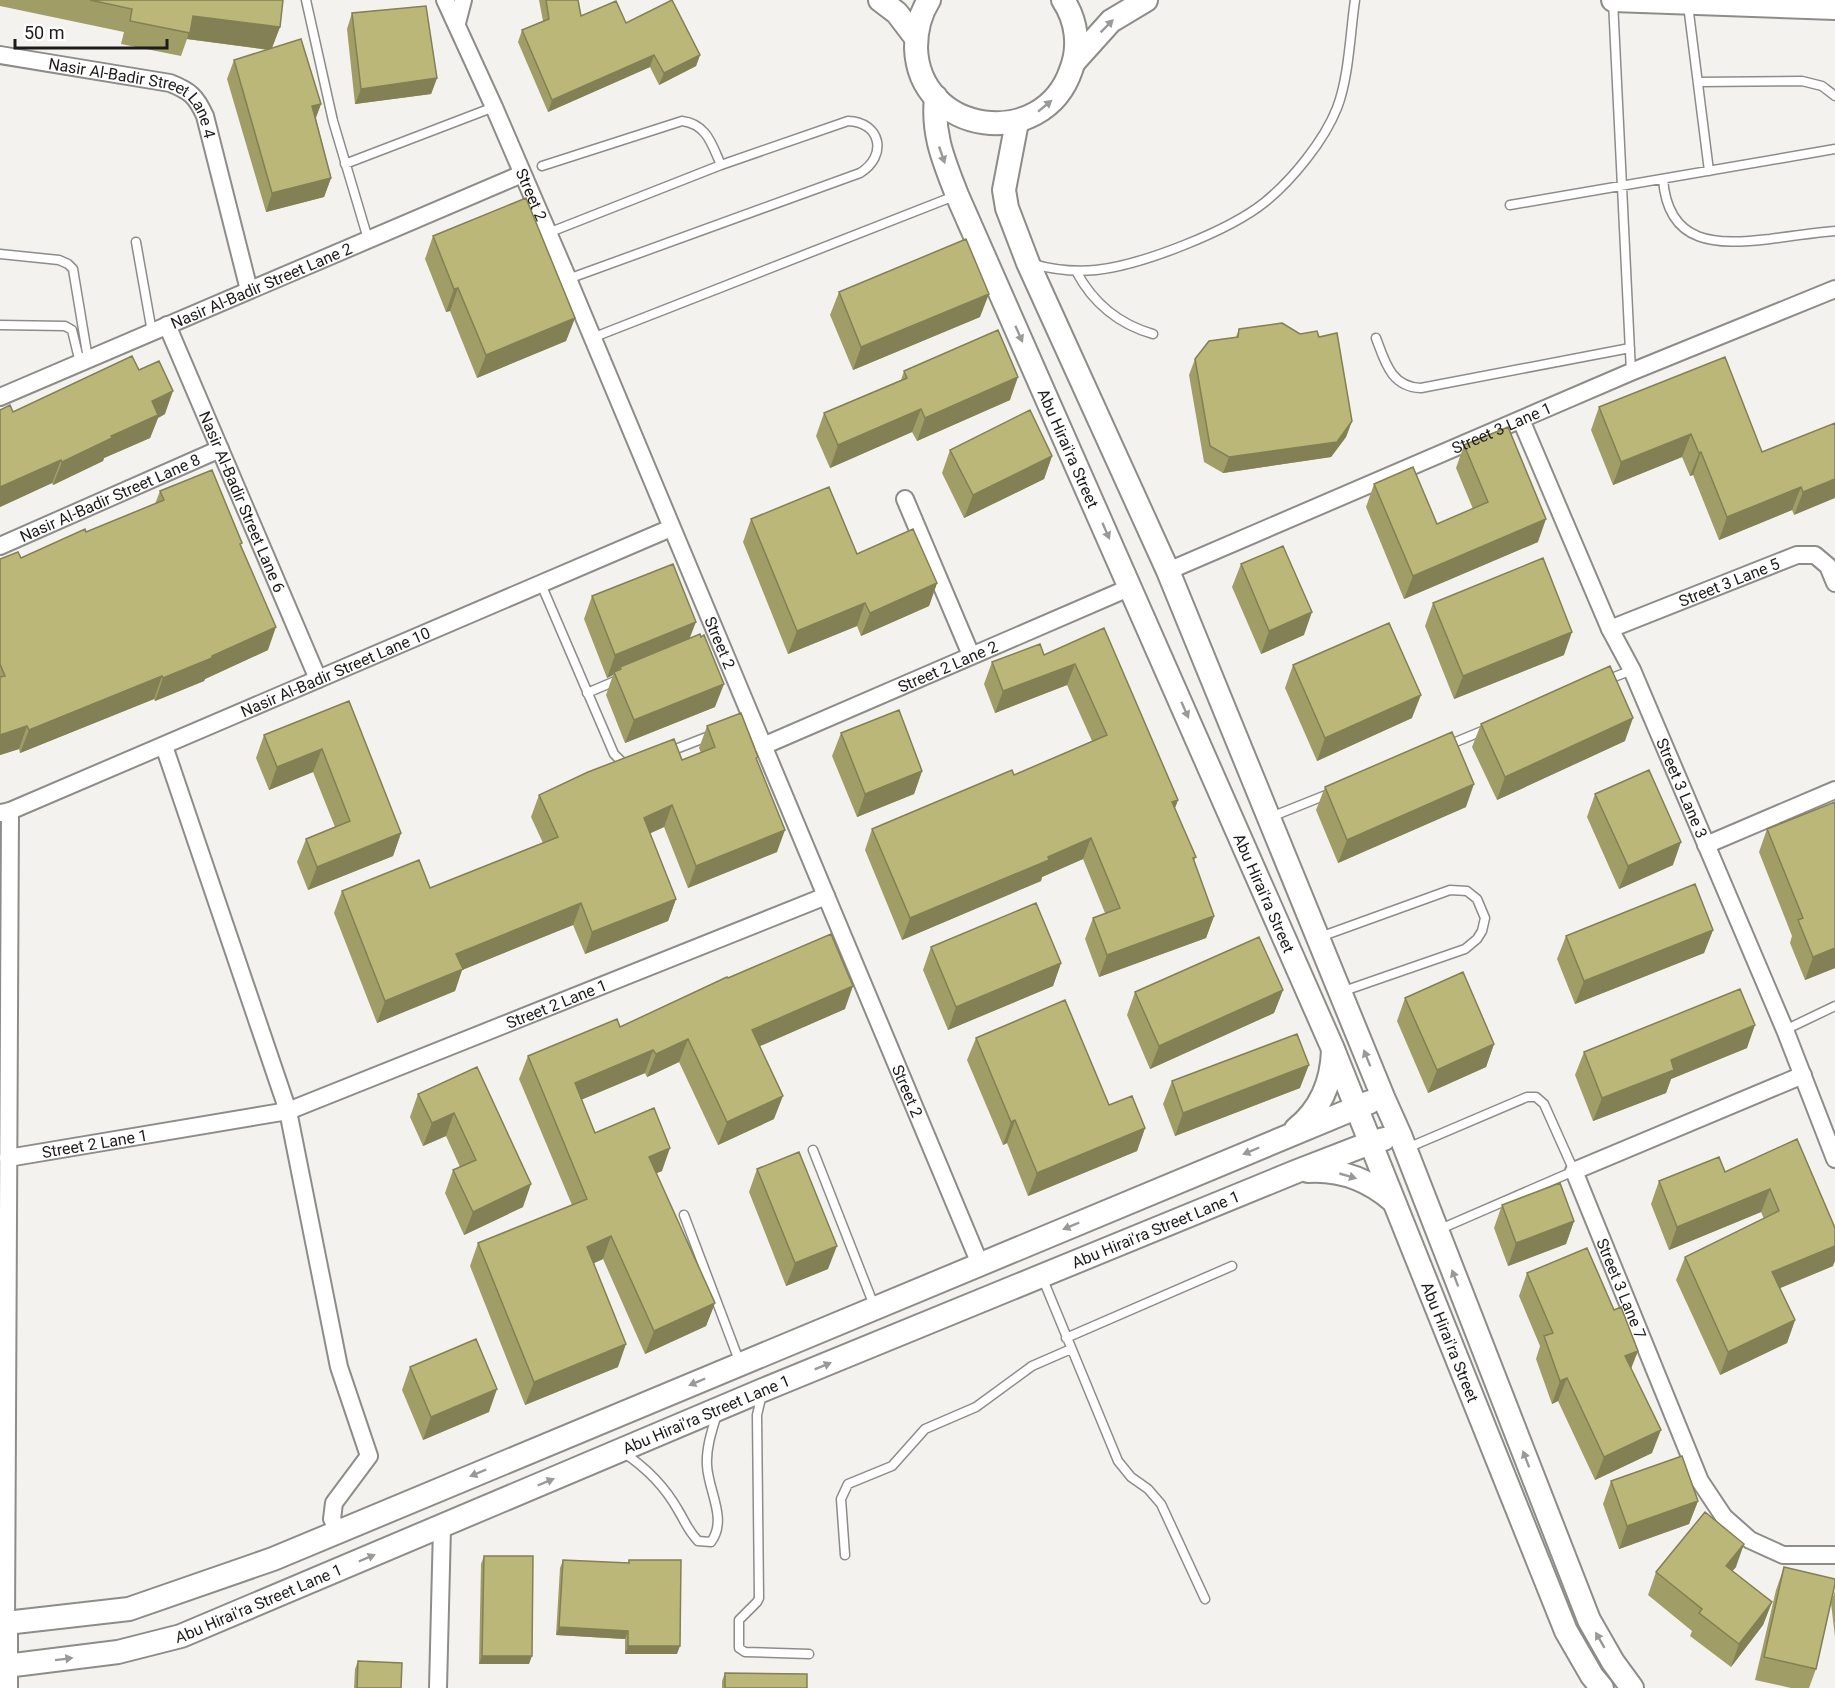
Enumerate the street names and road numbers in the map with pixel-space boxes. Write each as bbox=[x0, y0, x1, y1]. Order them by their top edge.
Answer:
street label: Nasir Al-Badir Street Lane 4 bbox=[47, 54, 219, 140]
street label: Street 2 bbox=[512, 166, 551, 224]
street label: Nasir Al-Badir Street Lane 2 bbox=[168, 239, 355, 333]
street label: Abu Hirai'ra Street bbox=[1034, 386, 1102, 511]
street label: Street 3 Lane 1 bbox=[1449, 398, 1555, 458]
street label: Nasir Al-Badir Street Lane 6 bbox=[195, 408, 289, 595]
street label: Nasir Al-Badir Street Lane 8 bbox=[17, 450, 203, 546]
street label: Street 3 Lane 5 bbox=[1676, 554, 1782, 611]
street label: Street 2 bbox=[700, 614, 739, 672]
street label: Nasir Al-Badir Street Lane 10 bbox=[238, 623, 433, 721]
street label: Street 2 Lane 2 bbox=[895, 637, 1000, 697]
street label: Street 3 Lane 3 bbox=[1652, 735, 1711, 841]
street label: Abu Hirai'ra Street bbox=[1229, 831, 1298, 956]
street label: Street 2 Lane 1 bbox=[504, 976, 610, 1033]
street label: Street 2 bbox=[888, 1062, 927, 1120]
street label: Street 2 Lane 1 bbox=[41, 1126, 149, 1162]
street label: Abu Hirai'ra Street Lane 1 bbox=[1069, 1187, 1242, 1272]
street label: Street 3 Lane 7 bbox=[1592, 1236, 1650, 1342]
street label: Abu Hirai'ra Street bbox=[1417, 1279, 1482, 1405]
street label: Abu Hirai'ra Street Lane 1 bbox=[620, 1371, 793, 1458]
street label: Abu Hirai'ra Street Lane 1 bbox=[173, 1560, 345, 1647]

